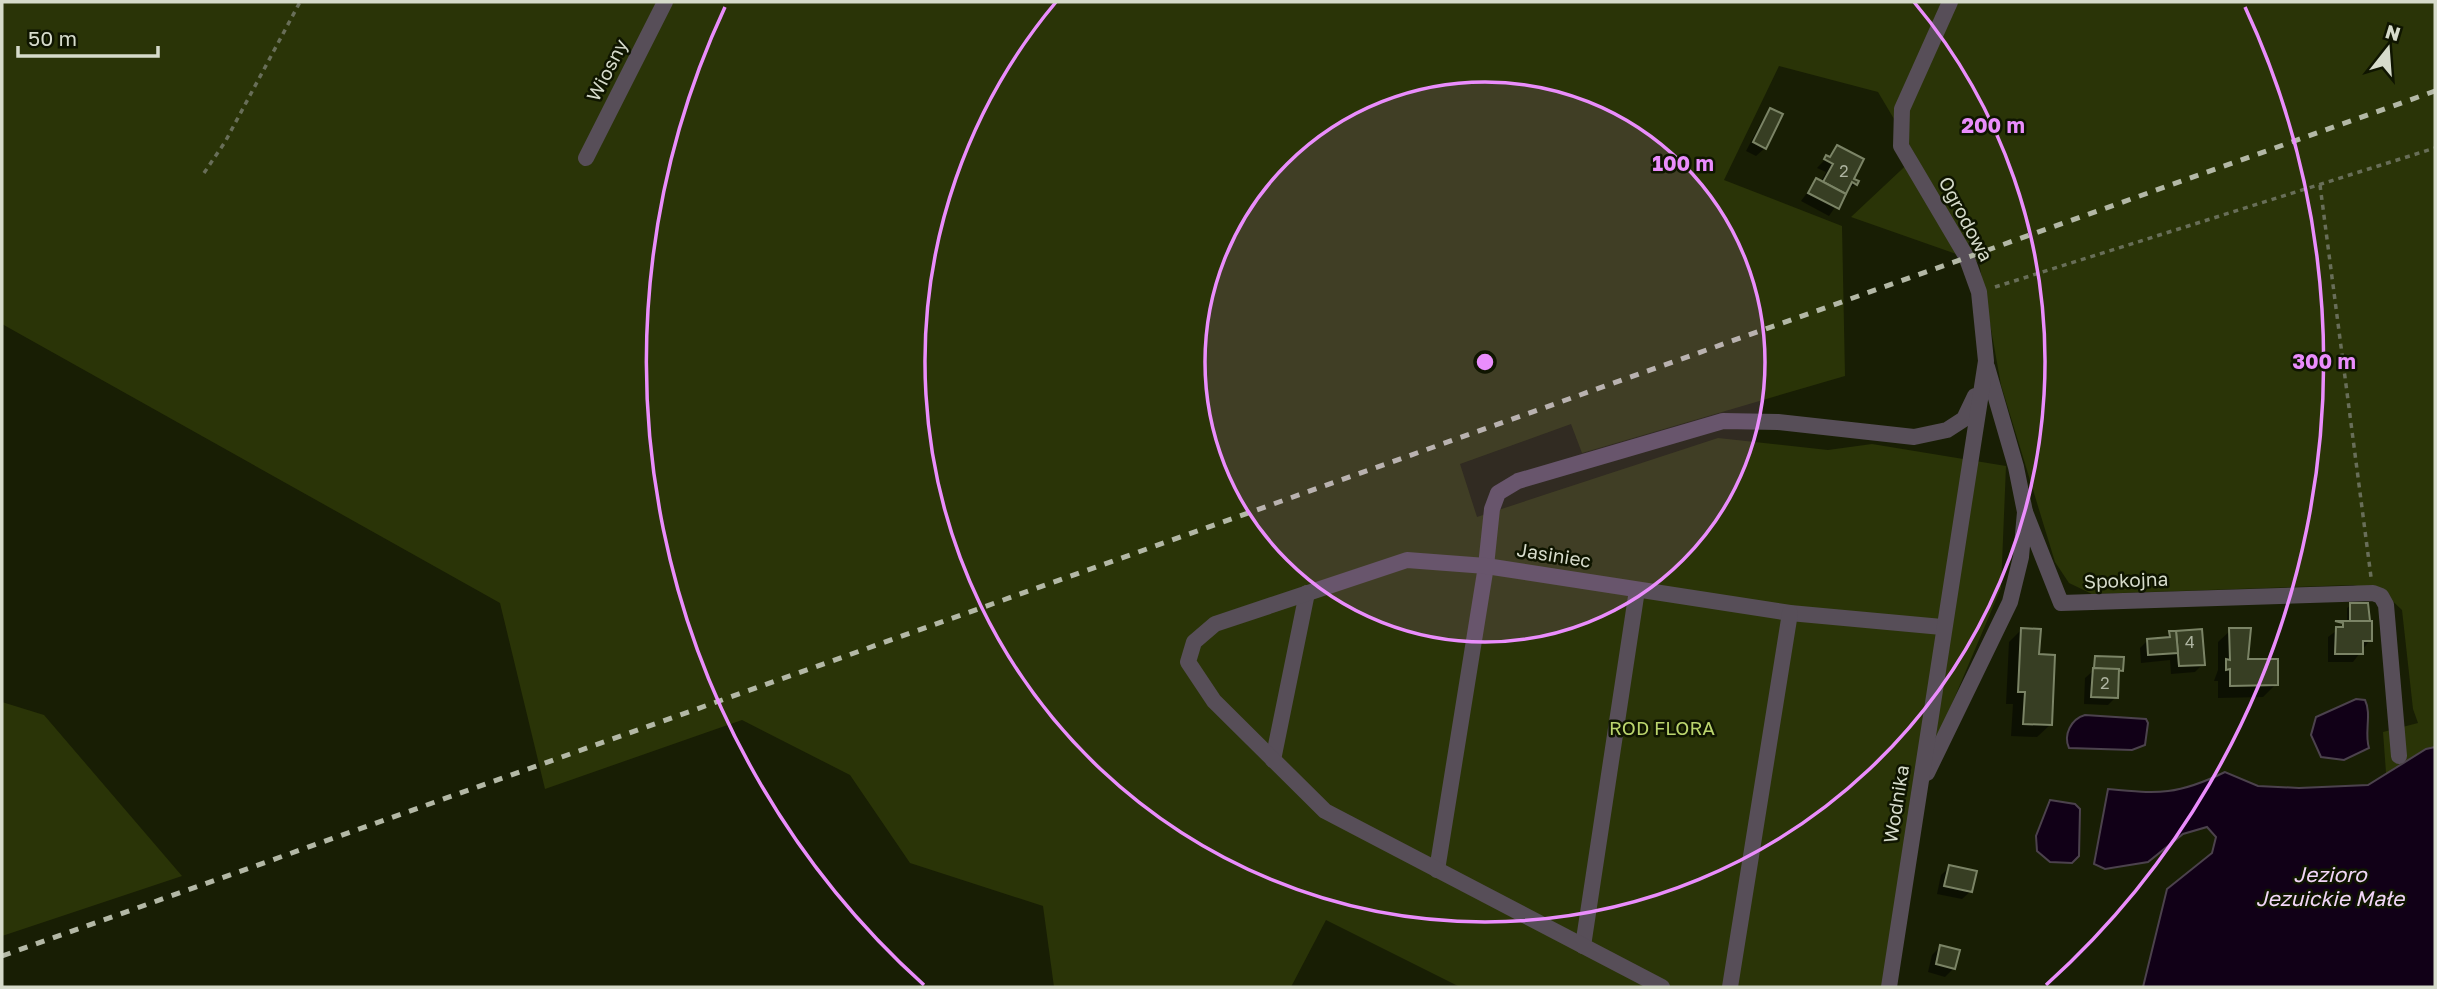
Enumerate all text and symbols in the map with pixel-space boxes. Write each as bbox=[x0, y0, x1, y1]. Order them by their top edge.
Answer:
scale bar bbox=[18, 14, 158, 58]
north arrow bbox=[2353, 14, 2423, 84]
text: N bbox=[2383, 19, 2403, 45]
text: 50 m bbox=[28, 25, 77, 51]
street label: Wiosny bbox=[581, 34, 632, 105]
text: 200 m bbox=[1961, 112, 2025, 138]
text: 100 m bbox=[1652, 150, 1714, 176]
house number: 2 bbox=[1839, 161, 1849, 181]
street label: Ogrodowa bbox=[1934, 172, 1998, 265]
text: 300 m bbox=[2292, 348, 2356, 374]
centre of rings bbox=[1473, 350, 1497, 374]
street label: Jasiniec bbox=[1515, 537, 1593, 572]
street label: Spokojna bbox=[2083, 567, 2169, 592]
house number: 4 bbox=[2185, 632, 2195, 652]
house number: 2 bbox=[2100, 673, 2110, 693]
park label: ROD FLORA bbox=[1609, 716, 1715, 739]
street label: Wodnika bbox=[1878, 763, 1913, 845]
water label: Jezioro Jezuickie Małe bbox=[2256, 861, 2406, 911]

